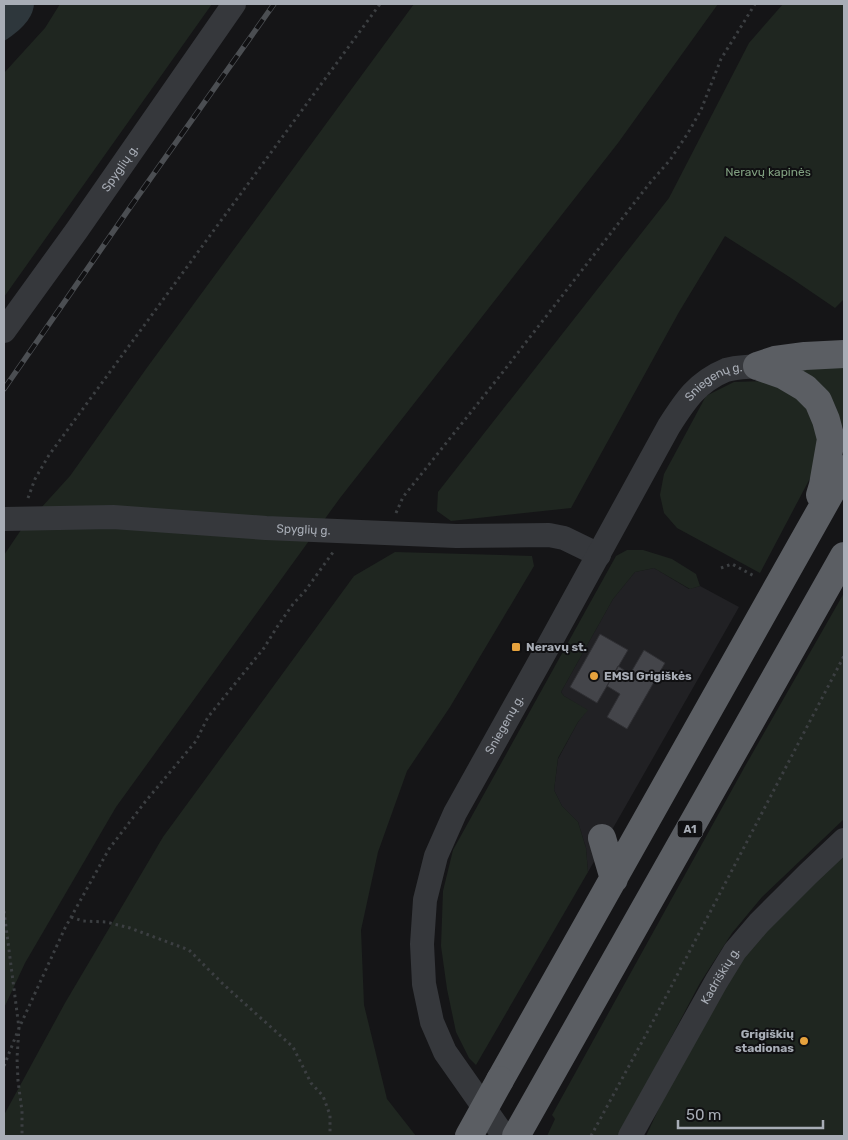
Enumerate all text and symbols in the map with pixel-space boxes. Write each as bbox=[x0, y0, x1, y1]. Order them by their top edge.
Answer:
street label: Spyglių g. bbox=[99, 142, 141, 194]
park label: Neravų kapinės bbox=[725, 165, 811, 179]
street label: Sniegenų g. bbox=[682, 360, 743, 404]
street label: Spyglių g. bbox=[276, 521, 331, 538]
place label: Neravų st. bbox=[526, 640, 587, 654]
marker: Neravų st. bbox=[510, 641, 522, 653]
place label: EMSI Grigiškės bbox=[604, 669, 692, 683]
marker: EMSI Grigiškės bbox=[588, 670, 600, 682]
street label: Sniegenų g. bbox=[482, 692, 527, 757]
road number: A1 bbox=[678, 821, 702, 838]
street label: Kadriškių g. bbox=[698, 944, 742, 1007]
place label: Grigiškių stadionas bbox=[735, 1027, 794, 1055]
marker: Grigiškių stadionas bbox=[798, 1035, 810, 1047]
scale bar bbox=[678, 1098, 823, 1130]
text: 50 m bbox=[686, 1106, 721, 1124]

